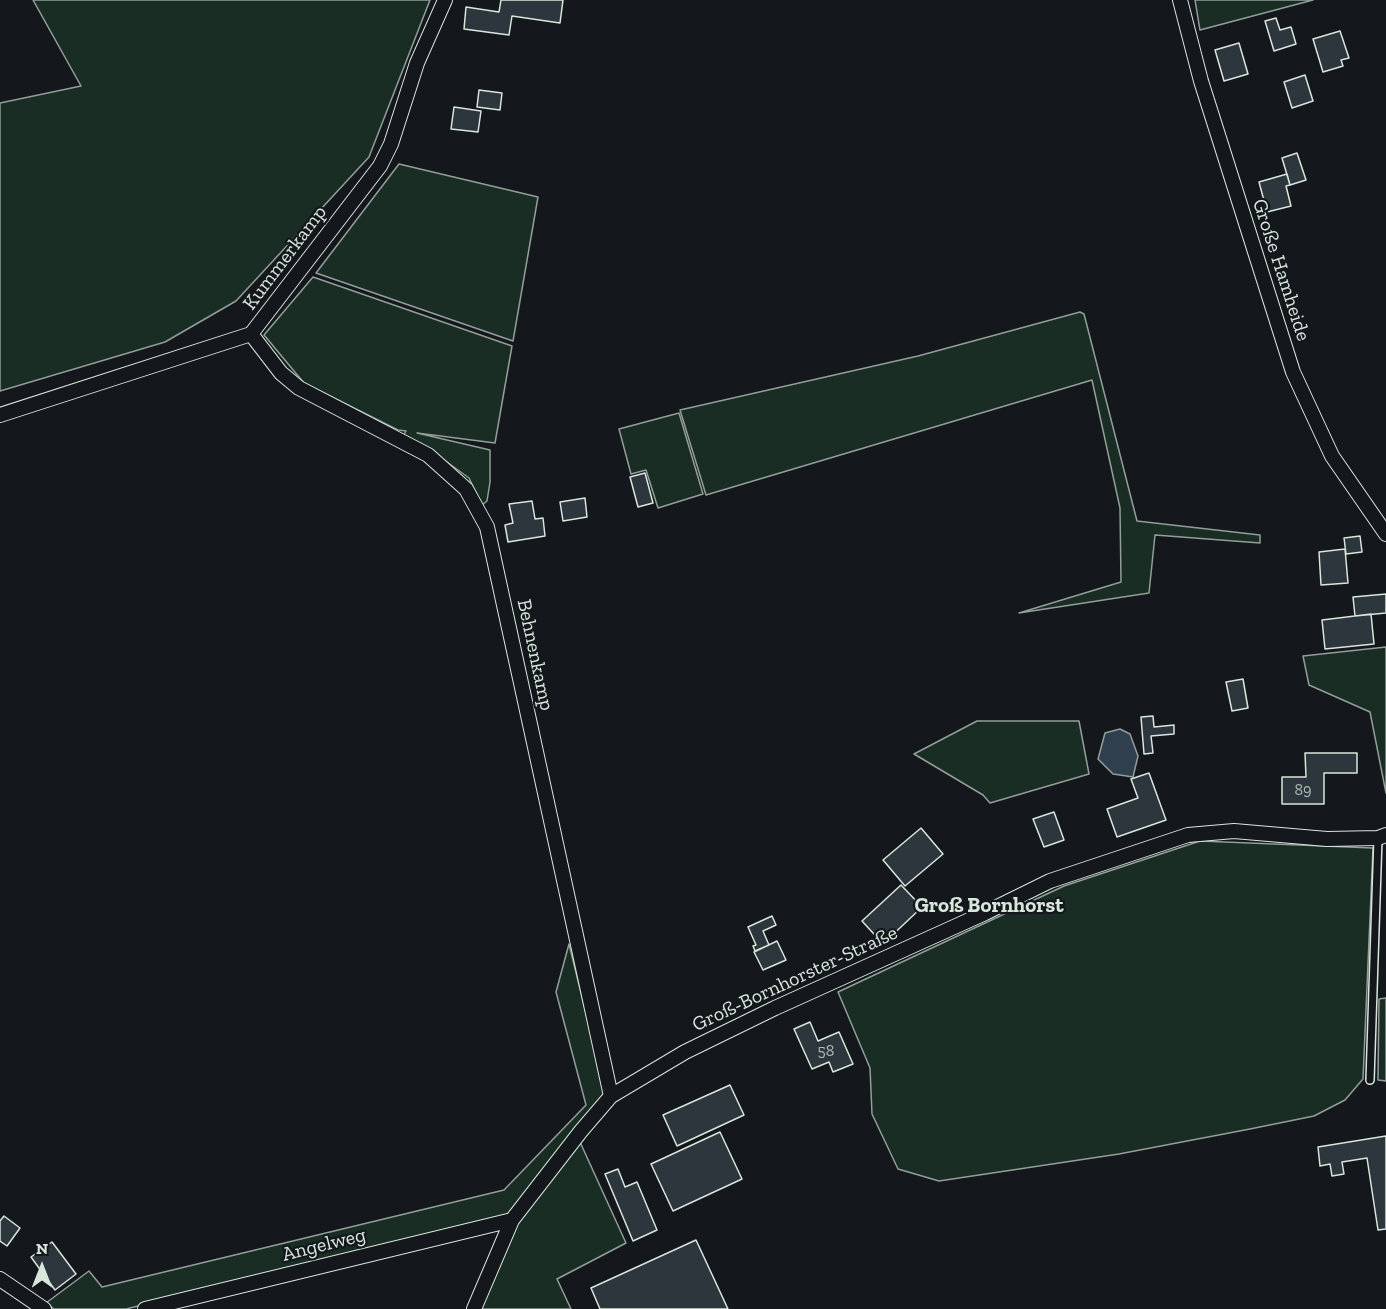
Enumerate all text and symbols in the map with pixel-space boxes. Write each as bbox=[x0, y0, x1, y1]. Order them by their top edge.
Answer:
street label: Große Hamheide bbox=[1247, 196, 1315, 344]
street label: Kummerkamp bbox=[238, 201, 332, 315]
street label: Behnenkamp bbox=[511, 597, 559, 713]
house number: 89 bbox=[1294, 780, 1312, 800]
district label: Groß Bornhorst bbox=[914, 893, 1064, 919]
street label: Groß-Bornhorster-Straße bbox=[689, 921, 901, 1037]
house number: 58 bbox=[818, 1041, 834, 1061]
street label: Angelweg bbox=[280, 1223, 368, 1267]
north arrow bbox=[12, 1237, 72, 1297]
text: N bbox=[36, 1239, 48, 1258]

